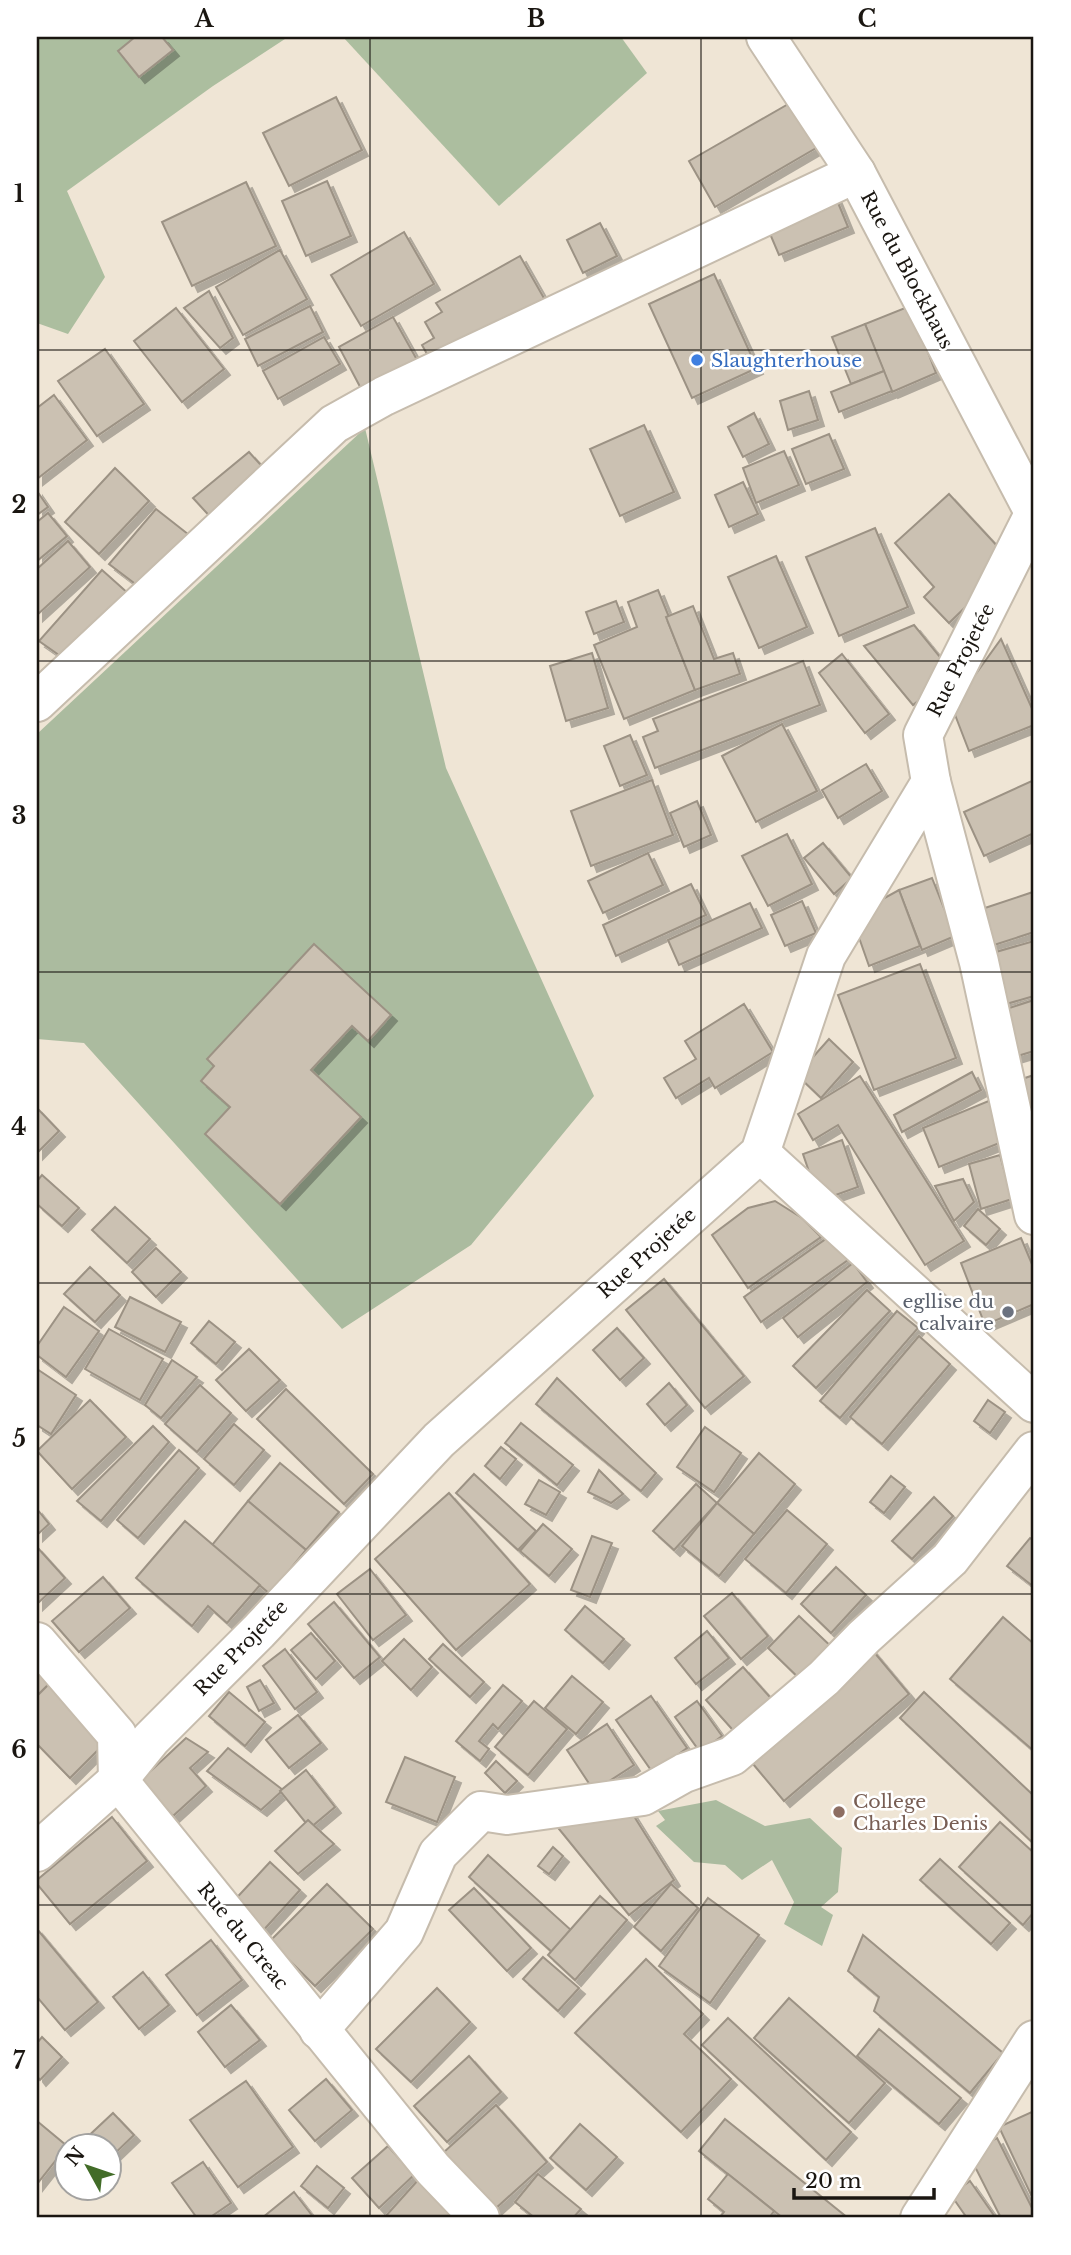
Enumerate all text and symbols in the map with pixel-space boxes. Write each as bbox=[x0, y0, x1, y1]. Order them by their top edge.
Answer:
text: A bbox=[194, 5, 215, 33]
text: B bbox=[527, 5, 545, 33]
text: C bbox=[858, 5, 876, 33]
text: 1 bbox=[14, 180, 24, 208]
street label: Rue du Blockhaus bbox=[856, 187, 958, 353]
place label: Slaughterhouse bbox=[711, 349, 862, 372]
marker: Slaughterhouse bbox=[689, 352, 705, 368]
text: 2 bbox=[12, 491, 26, 519]
street label: Rue Projetée bbox=[923, 600, 999, 720]
text: 3 bbox=[12, 802, 26, 830]
text: 4 bbox=[11, 1113, 27, 1141]
street label: Rue Projetée bbox=[593, 1203, 701, 1303]
place label: egllise du calvaire bbox=[902, 1290, 994, 1335]
marker: egllise du calvaire bbox=[1000, 1304, 1016, 1320]
text: 5 bbox=[12, 1425, 26, 1453]
street label: Rue Projetée bbox=[190, 1595, 292, 1701]
text: 6 bbox=[11, 1736, 27, 1764]
place label: College Charles Denis bbox=[853, 1790, 988, 1835]
marker: College Charles Denis bbox=[831, 1804, 847, 1820]
street label: Rue du Creac bbox=[193, 1878, 293, 1994]
text: 7 bbox=[13, 2047, 26, 2075]
north arrow bbox=[52, 2132, 122, 2202]
text: N bbox=[61, 2142, 90, 2171]
scale bar bbox=[794, 2157, 934, 2201]
text: 20 m bbox=[805, 2168, 862, 2194]

